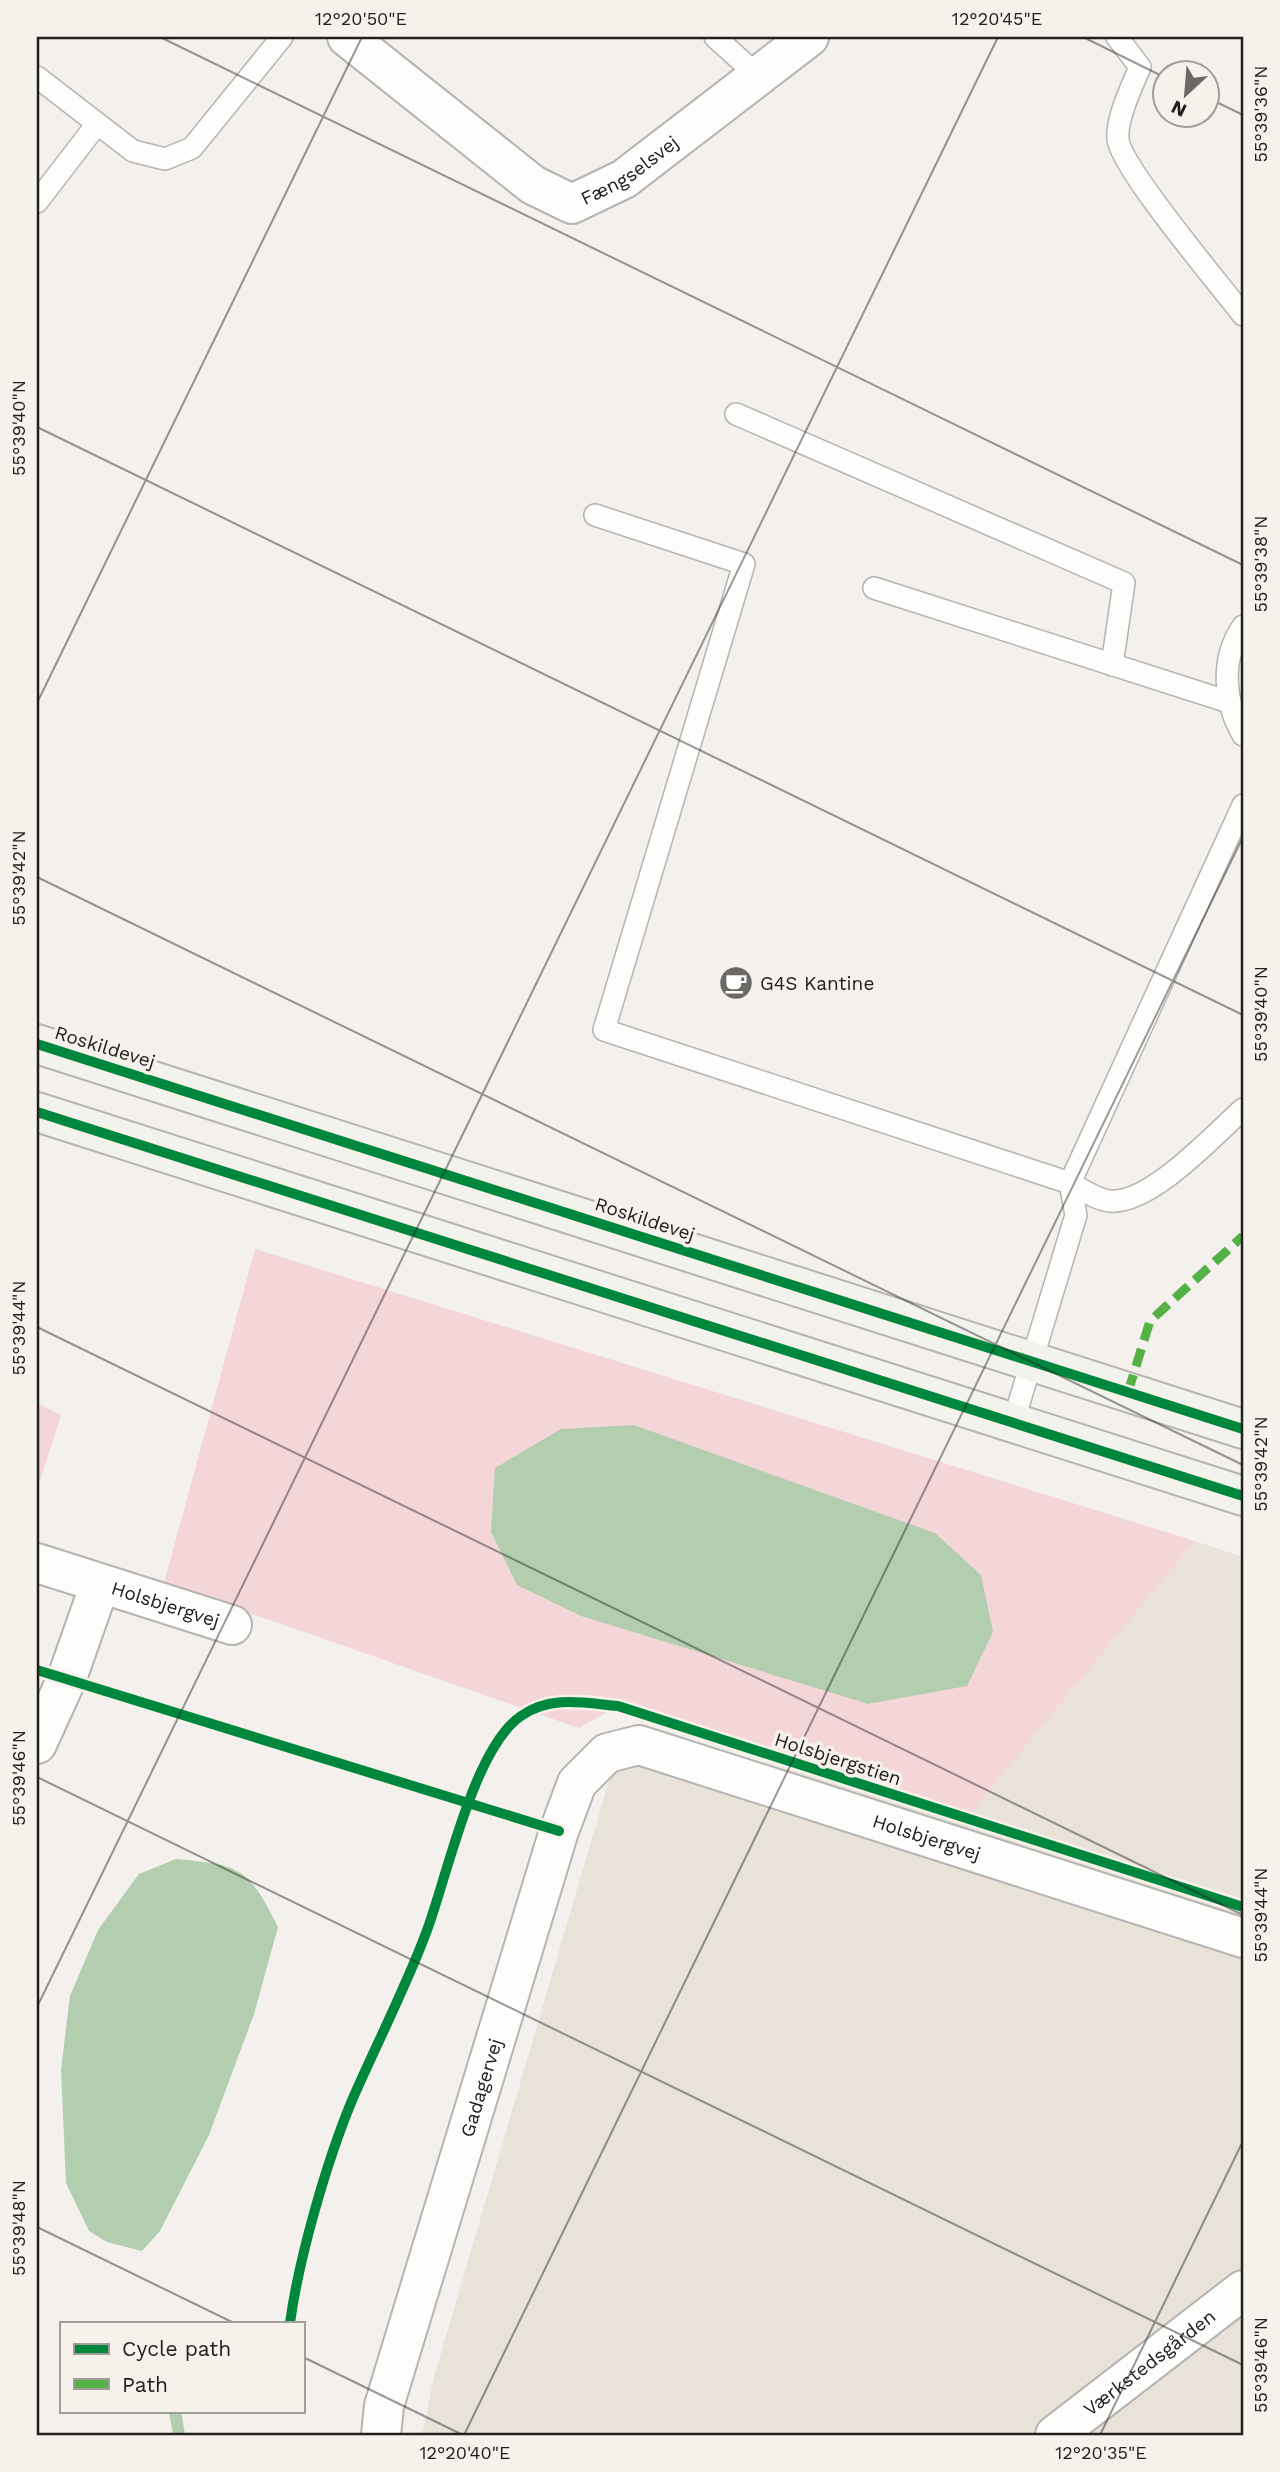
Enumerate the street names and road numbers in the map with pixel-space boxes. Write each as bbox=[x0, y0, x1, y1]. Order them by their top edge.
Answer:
street label: Fængselsvej bbox=[577, 130, 683, 210]
street label: Roskildevej bbox=[52, 1021, 158, 1073]
street label: Roskildevej bbox=[592, 1192, 698, 1246]
street label: Holsbjergvej bbox=[109, 1576, 223, 1632]
street label: Holsbjergstien bbox=[772, 1728, 904, 1790]
street label: Holsbjergvej bbox=[870, 1809, 984, 1865]
street label: Gadagervej bbox=[455, 2035, 507, 2140]
street label: Værkstedsgården bbox=[1079, 2304, 1220, 2420]

